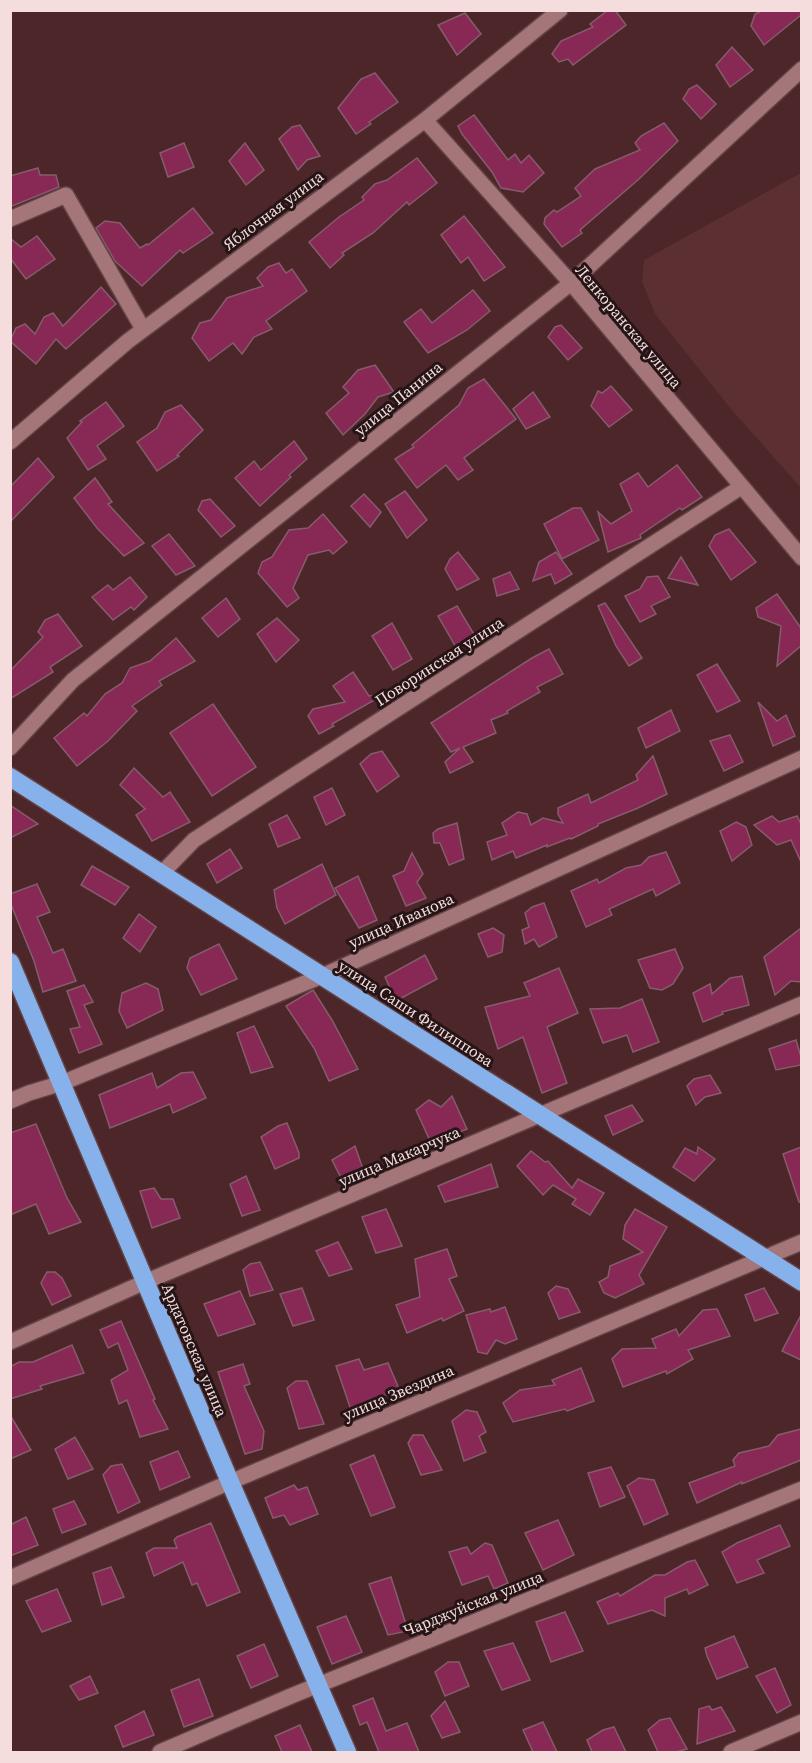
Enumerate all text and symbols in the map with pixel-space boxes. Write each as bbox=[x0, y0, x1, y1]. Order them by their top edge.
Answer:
street label: Яблочная улица bbox=[218, 164, 328, 255]
street label: Ленкоранская улица bbox=[571, 259, 688, 393]
street label: улица Панина bbox=[349, 355, 447, 440]
street label: Поворинская улица bbox=[370, 611, 508, 711]
street label: улица Иванова bbox=[345, 887, 458, 953]
street label: улица Саши Филиппова bbox=[334, 954, 499, 1072]
street label: улица Макарчука bbox=[335, 1120, 464, 1192]
street label: Ардатовская улица bbox=[157, 1280, 233, 1421]
street label: улица Звездина bbox=[339, 1358, 458, 1425]
street label: Чарджуйская улица bbox=[400, 1565, 547, 1641]

